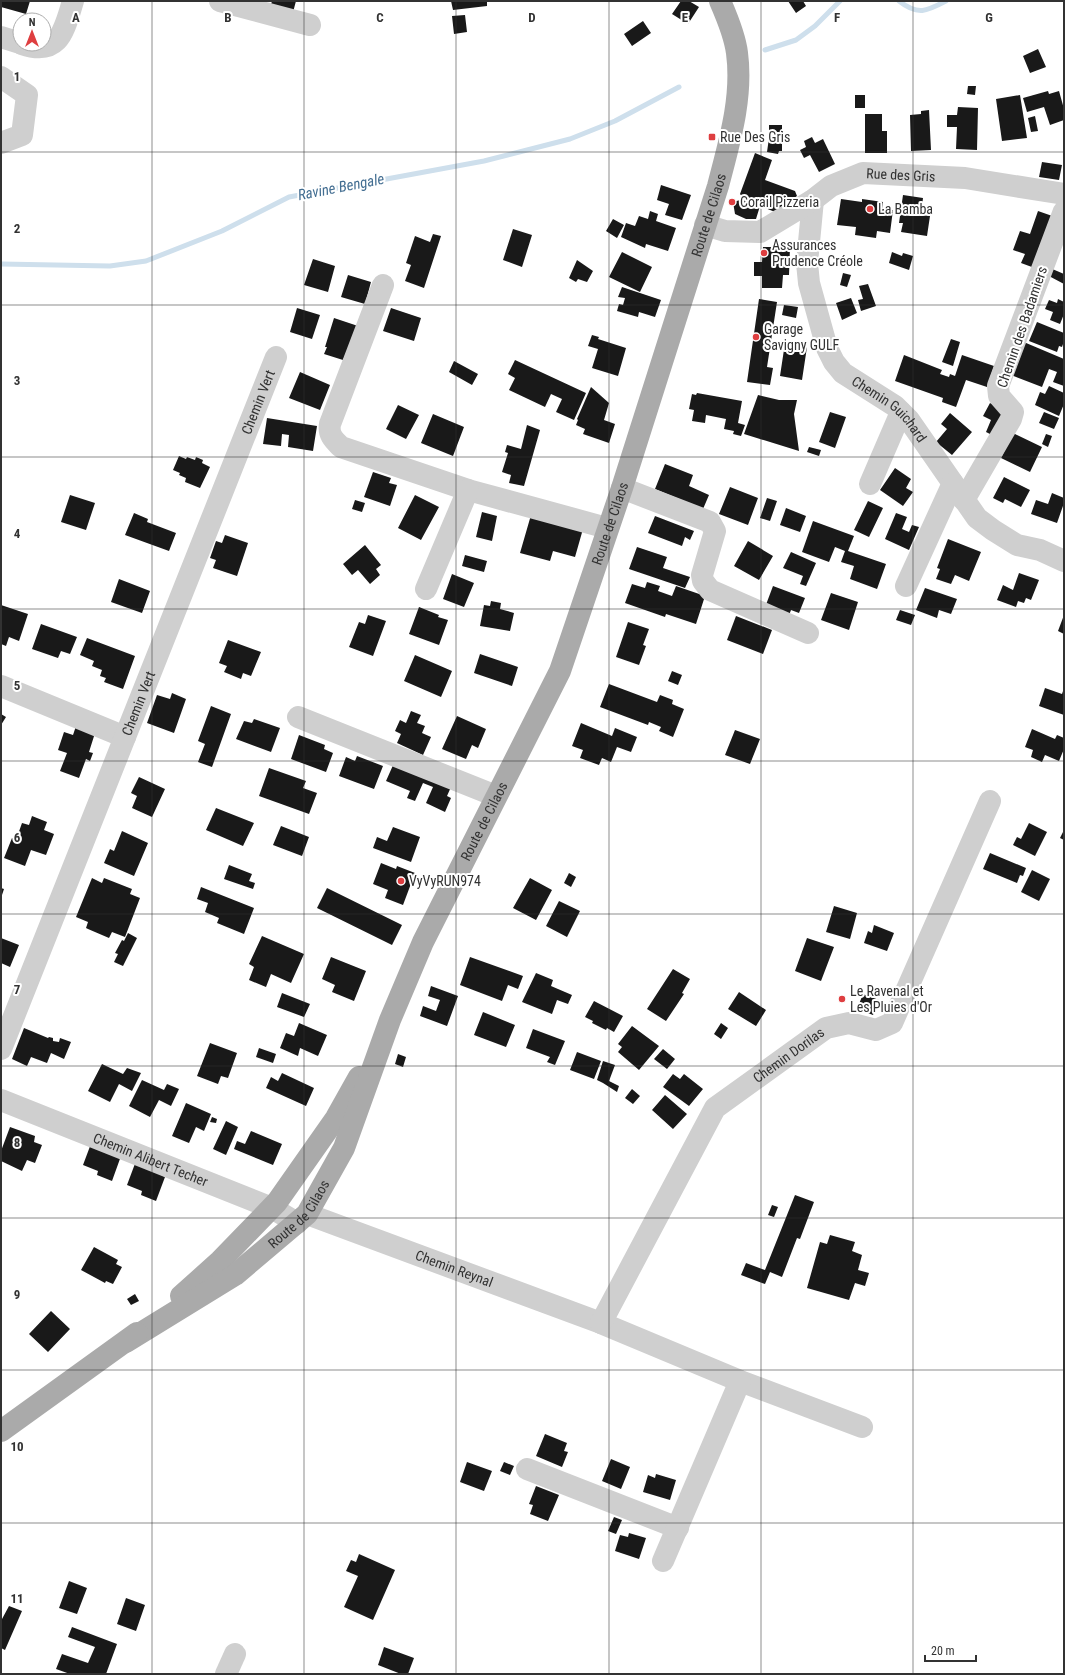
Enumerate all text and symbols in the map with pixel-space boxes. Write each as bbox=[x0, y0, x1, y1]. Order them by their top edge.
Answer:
text: A bbox=[72, 10, 80, 25]
text: B bbox=[224, 10, 232, 25]
text: C bbox=[376, 10, 384, 25]
text: D bbox=[528, 10, 536, 25]
text: E bbox=[682, 10, 689, 25]
text: F bbox=[834, 10, 840, 25]
text: G bbox=[985, 10, 993, 25]
north arrow bbox=[12, 12, 52, 52]
text: N bbox=[29, 16, 36, 29]
text: 1 bbox=[14, 69, 20, 84]
place label: Rue Des Gris bbox=[720, 129, 790, 145]
marker: Rue Des Gris bbox=[707, 132, 717, 142]
street label: Rue des Gris bbox=[866, 165, 936, 185]
water label: Ravine Bengale bbox=[296, 170, 386, 204]
street label: Route de Cilaos bbox=[688, 172, 729, 259]
place label: Corail Pizzeria bbox=[740, 194, 819, 210]
marker: Corail Pizzeria bbox=[727, 197, 737, 207]
place label: La Bamba bbox=[878, 201, 933, 217]
marker: La Bamba bbox=[865, 204, 875, 214]
text: 2 bbox=[14, 221, 21, 236]
place label: Assurances Prudence Créole bbox=[772, 237, 863, 269]
marker: Assurances Prudence Créole bbox=[759, 248, 769, 258]
street label: Chemin des Badamiers bbox=[994, 264, 1050, 390]
place label: Garage Savigny GULF bbox=[764, 321, 840, 353]
marker: Garage Savigny GULF bbox=[751, 332, 761, 342]
street label: Chemin Vert bbox=[238, 368, 278, 437]
text: 3 bbox=[14, 373, 20, 388]
street label: Chemin Guichard bbox=[849, 373, 930, 445]
street label: Route de Cilaos bbox=[589, 480, 631, 567]
text: 4 bbox=[14, 526, 21, 541]
street label: Chemin Vert bbox=[118, 669, 158, 738]
text: 5 bbox=[14, 678, 21, 693]
street label: Route de Cilaos bbox=[457, 779, 511, 863]
text: 6 bbox=[14, 830, 21, 845]
place label: VyVyRUN974 bbox=[409, 873, 481, 889]
marker: VyVyRUN974 bbox=[396, 876, 406, 886]
text: 7 bbox=[14, 982, 21, 997]
place label: Le Ravenal et Les Pluies d'Or bbox=[850, 983, 932, 1015]
marker: Le Ravenal et Les Pluies d'Or bbox=[837, 994, 847, 1004]
street label: Chemin Dorilas bbox=[750, 1024, 827, 1086]
street label: Chemin Alibert Techer bbox=[91, 1130, 210, 1190]
text: 8 bbox=[14, 1135, 20, 1150]
street label: Route de Cilaos bbox=[265, 1177, 333, 1251]
street label: Chemin Reynal bbox=[413, 1247, 495, 1290]
text: 9 bbox=[14, 1287, 20, 1302]
text: 10 bbox=[10, 1439, 24, 1454]
text: 11 bbox=[10, 1591, 24, 1606]
scale bar bbox=[925, 1637, 976, 1663]
text: 20 m bbox=[931, 1644, 955, 1658]

